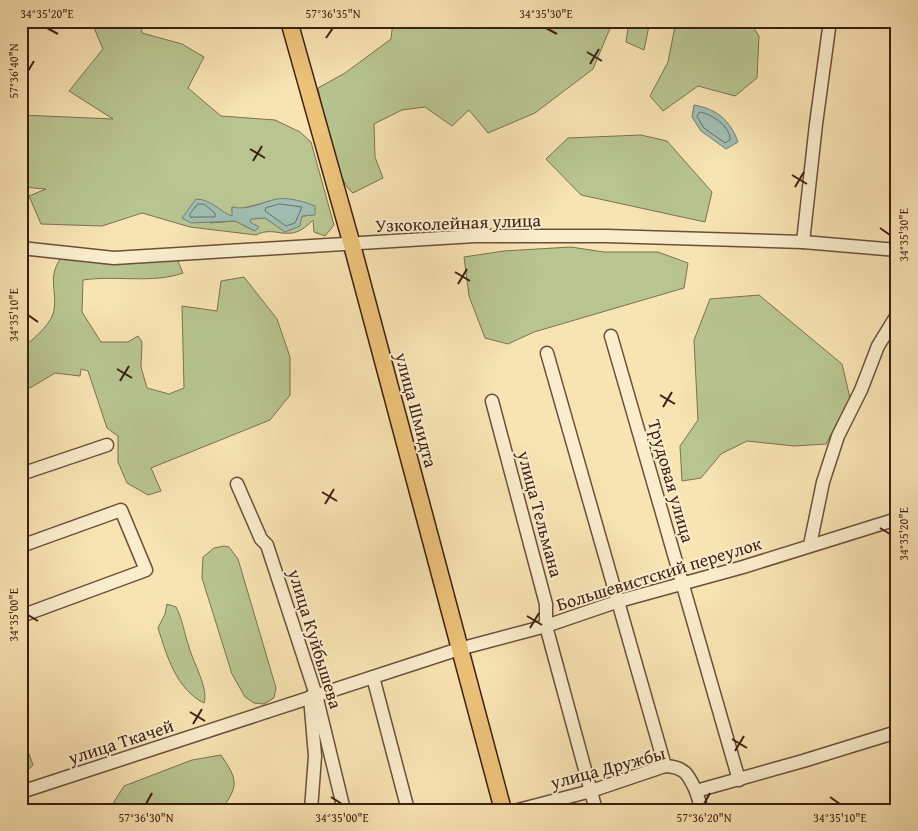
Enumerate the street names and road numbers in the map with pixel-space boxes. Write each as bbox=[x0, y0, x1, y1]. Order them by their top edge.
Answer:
street label: Узкоколейная улица bbox=[375, 206, 542, 239]
street label: улица Шмидта bbox=[388, 348, 445, 471]
street label: Трудовая улица bbox=[641, 416, 702, 546]
street label: улица Тельмана bbox=[510, 447, 570, 581]
street label: Большевистский переулок bbox=[553, 529, 765, 618]
street label: улица Куйбышева bbox=[281, 565, 350, 712]
street label: улица Ткачей bbox=[64, 712, 177, 772]
street label: улица Дружбы bbox=[546, 739, 669, 796]

